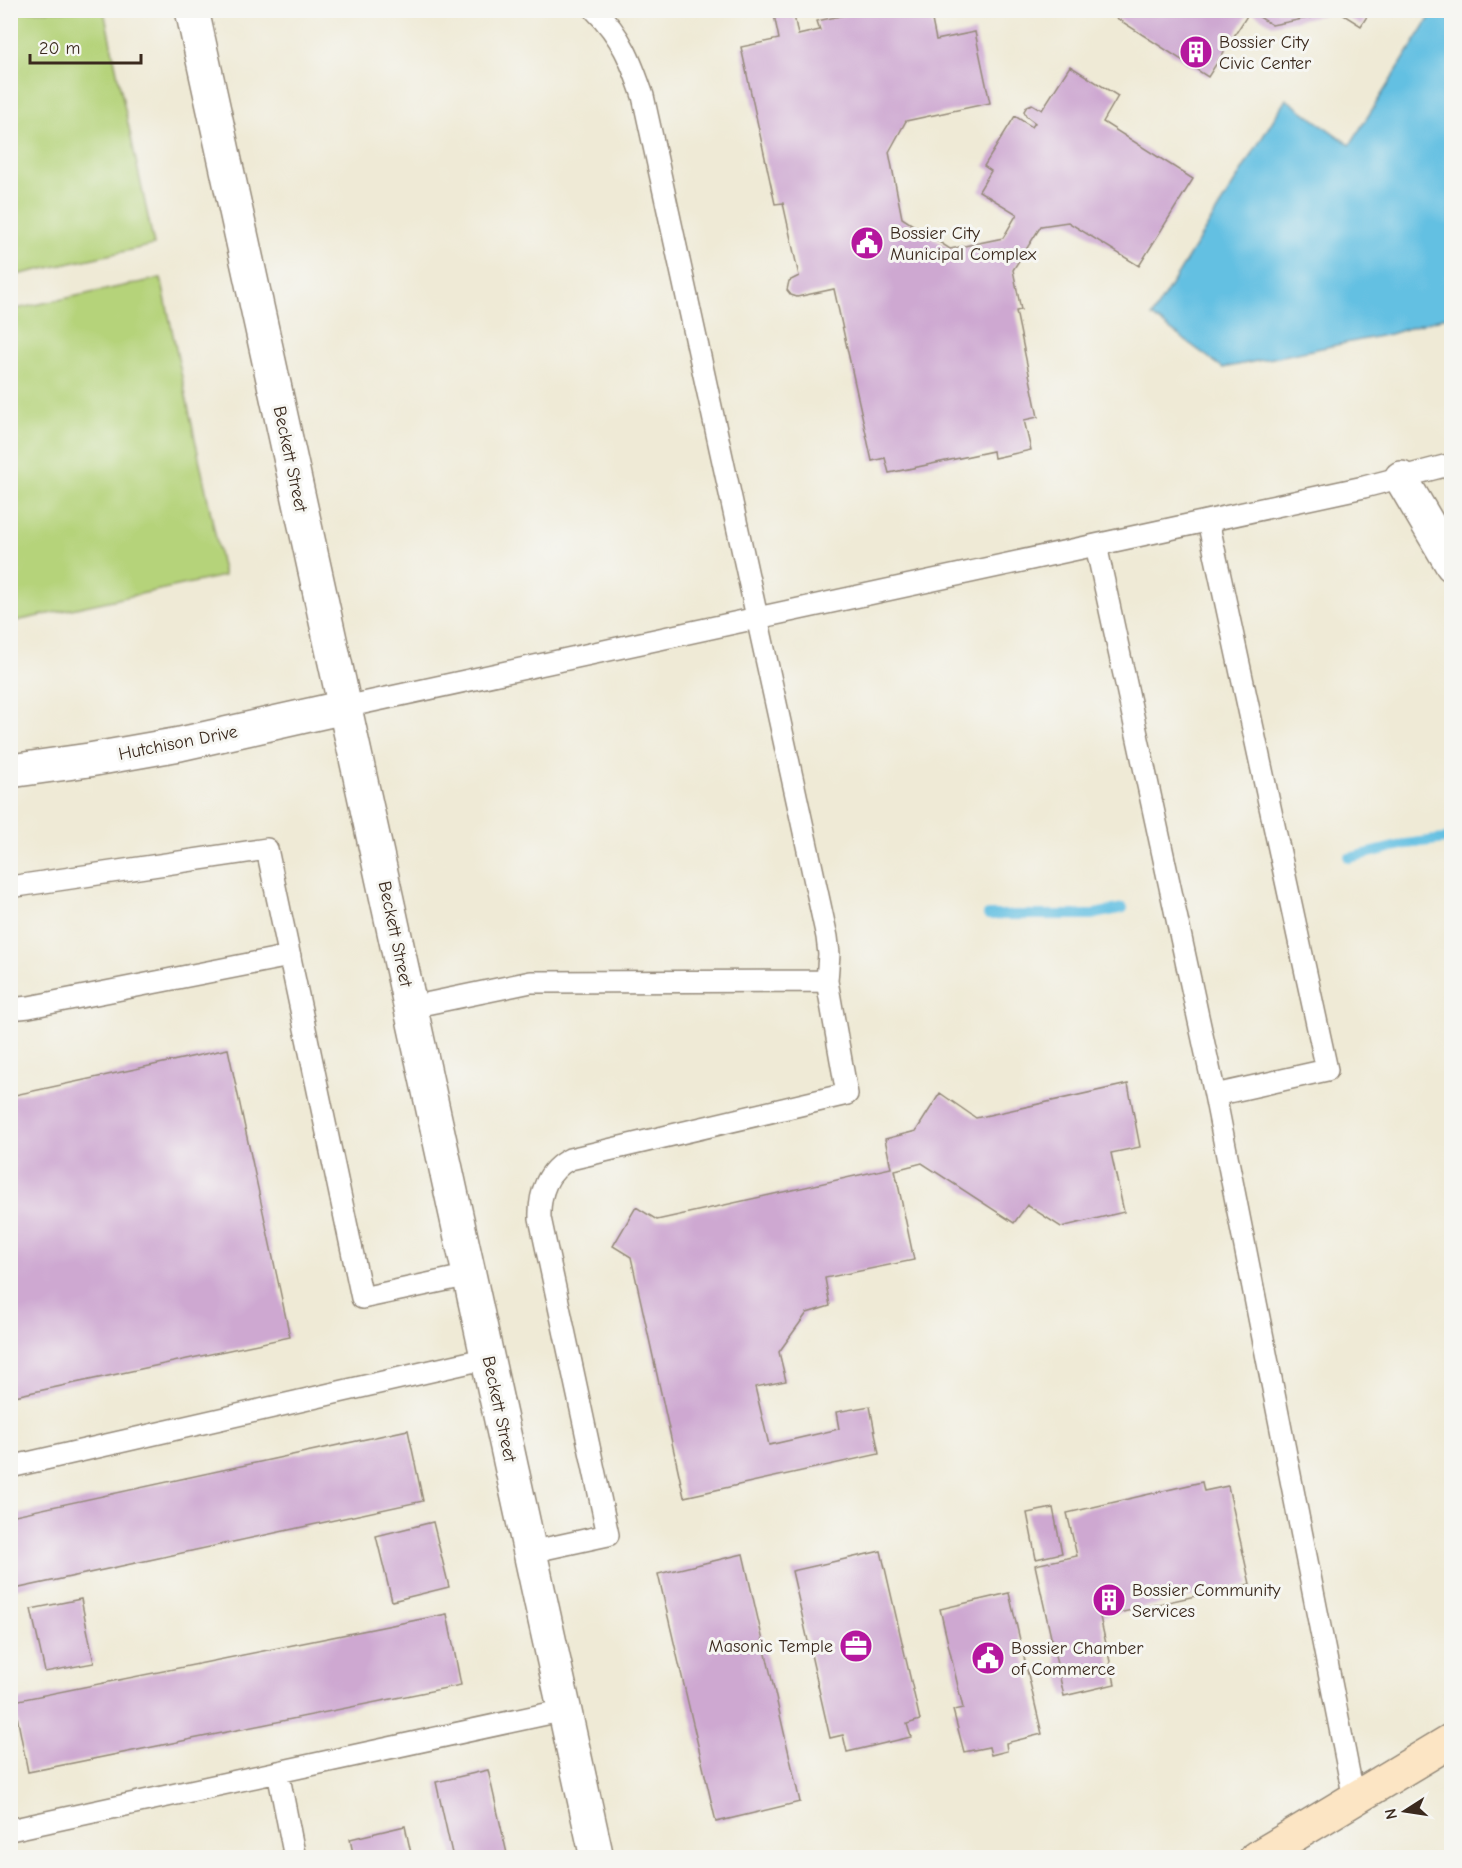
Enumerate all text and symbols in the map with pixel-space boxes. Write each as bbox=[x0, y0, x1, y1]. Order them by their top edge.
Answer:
scale bar bbox=[30, 27, 141, 65]
place label: Bossier City Civic Center bbox=[1219, 32, 1312, 74]
building icon: Bossier City Civic Center bbox=[1178, 34, 1214, 70]
text: 20 m bbox=[39, 38, 80, 59]
place label: Bossier City Municipal Complex bbox=[890, 223, 1037, 265]
public building icon: Bossier City Municipal Complex bbox=[849, 225, 885, 261]
street label: Beckett Street bbox=[269, 404, 312, 515]
street label: Hutchison Drive bbox=[117, 721, 239, 765]
street label: Beckett Street bbox=[374, 879, 417, 990]
street label: Beckett Street bbox=[478, 1354, 521, 1465]
place label: Bossier Community Services bbox=[1132, 1580, 1282, 1622]
building icon: Bossier Community Services bbox=[1091, 1582, 1127, 1618]
office icon: Masonic Temple bbox=[838, 1628, 874, 1664]
place label: Masonic Temple bbox=[709, 1636, 833, 1657]
place label: Bossier Chamber of Commerce bbox=[1011, 1638, 1144, 1680]
public building icon: Bossier Chamber of Commerce bbox=[970, 1640, 1006, 1676]
north arrow bbox=[1375, 1781, 1435, 1841]
text: N bbox=[1381, 1807, 1401, 1821]

